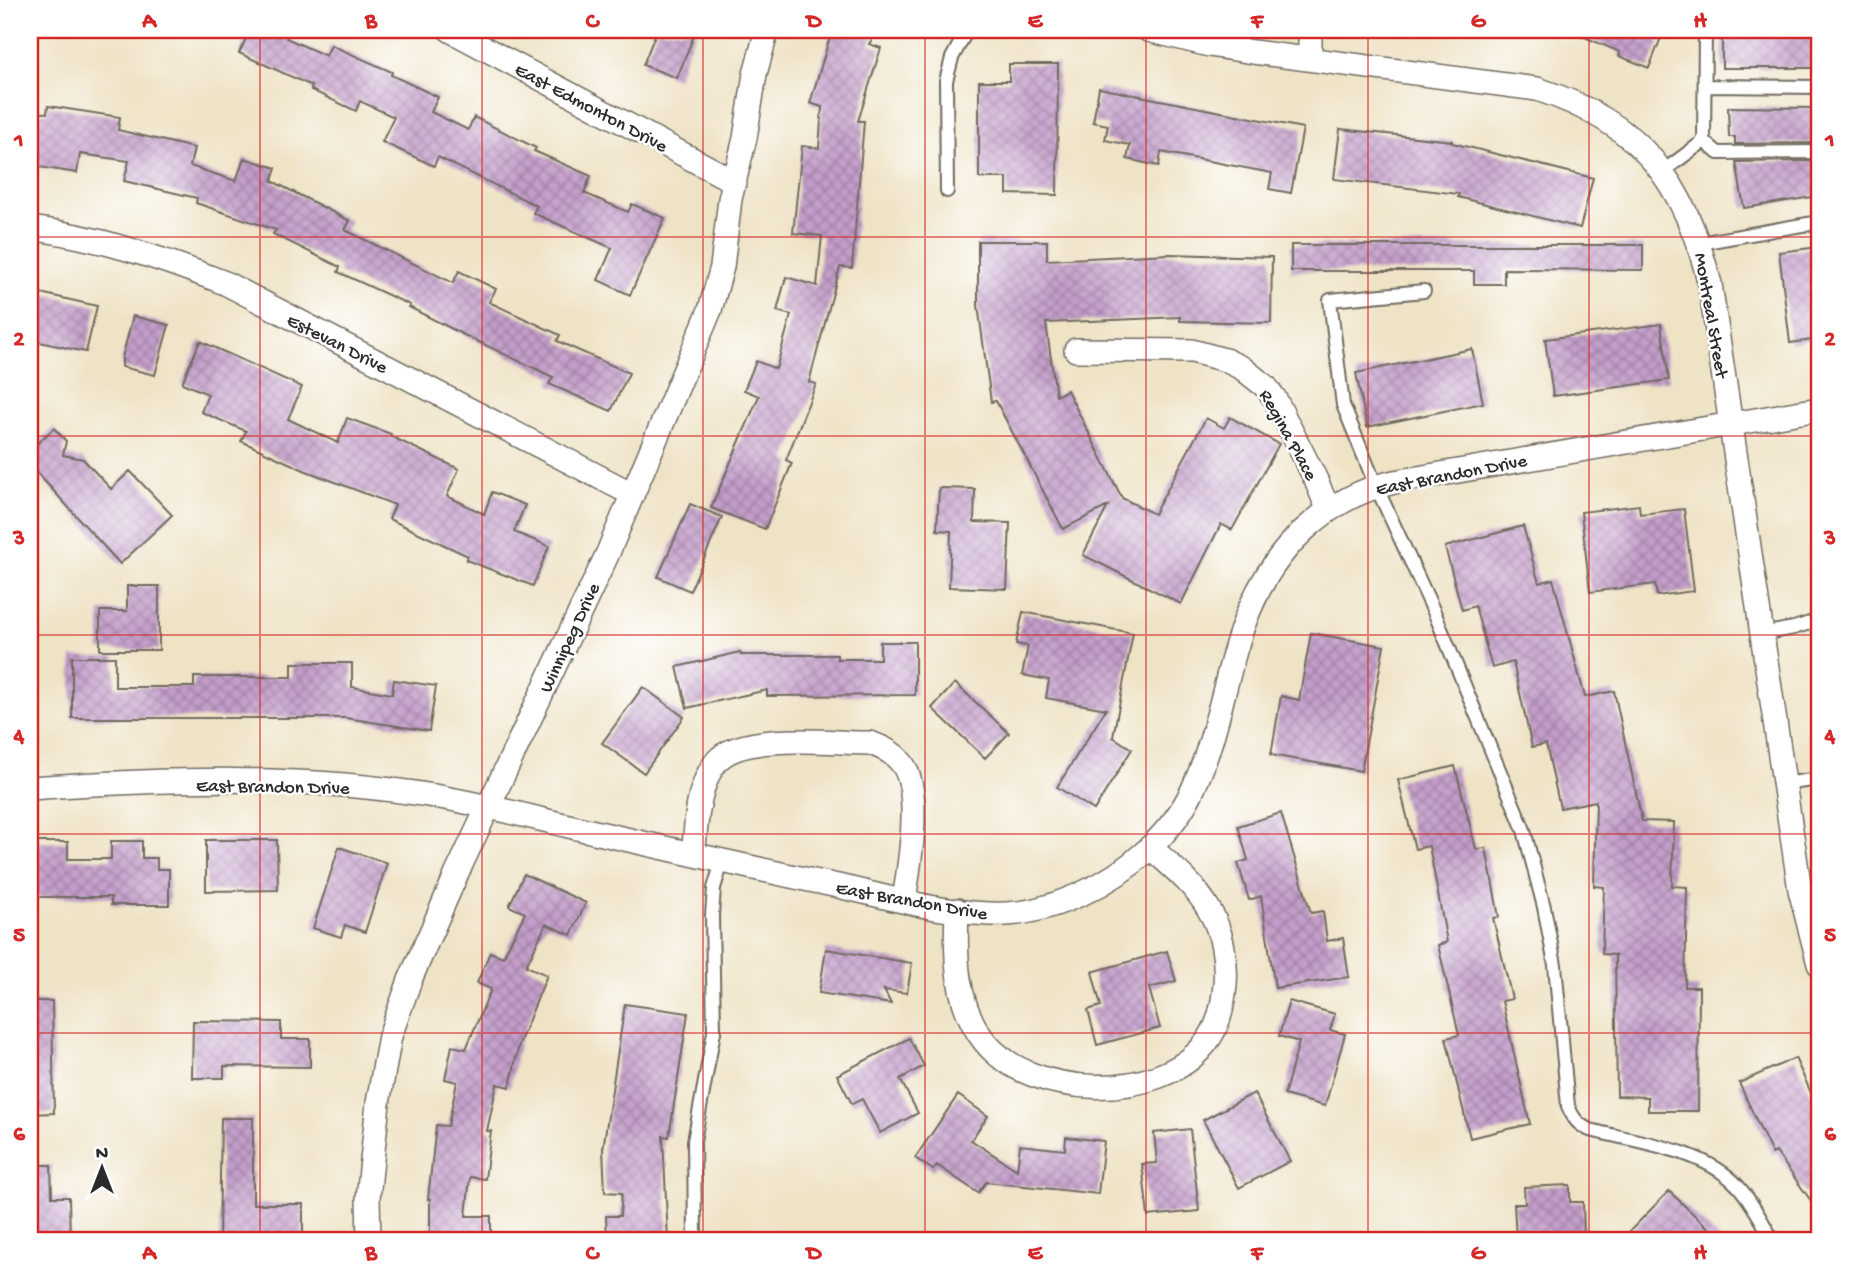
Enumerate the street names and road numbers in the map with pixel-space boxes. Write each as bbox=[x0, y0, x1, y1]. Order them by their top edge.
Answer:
street label: East Edmonton Drive bbox=[510, 59, 671, 159]
street label: Montreal Street bbox=[1687, 251, 1732, 382]
street label: Estevan Drive bbox=[282, 310, 391, 380]
street label: Regina Place bbox=[1253, 386, 1321, 485]
street label: East Brandon Drive bbox=[1374, 450, 1529, 502]
street label: Winnipeg Drive bbox=[536, 580, 607, 697]
street label: East Brandon Drive bbox=[196, 776, 350, 801]
street label: East Brandon Drive bbox=[834, 878, 989, 927]

